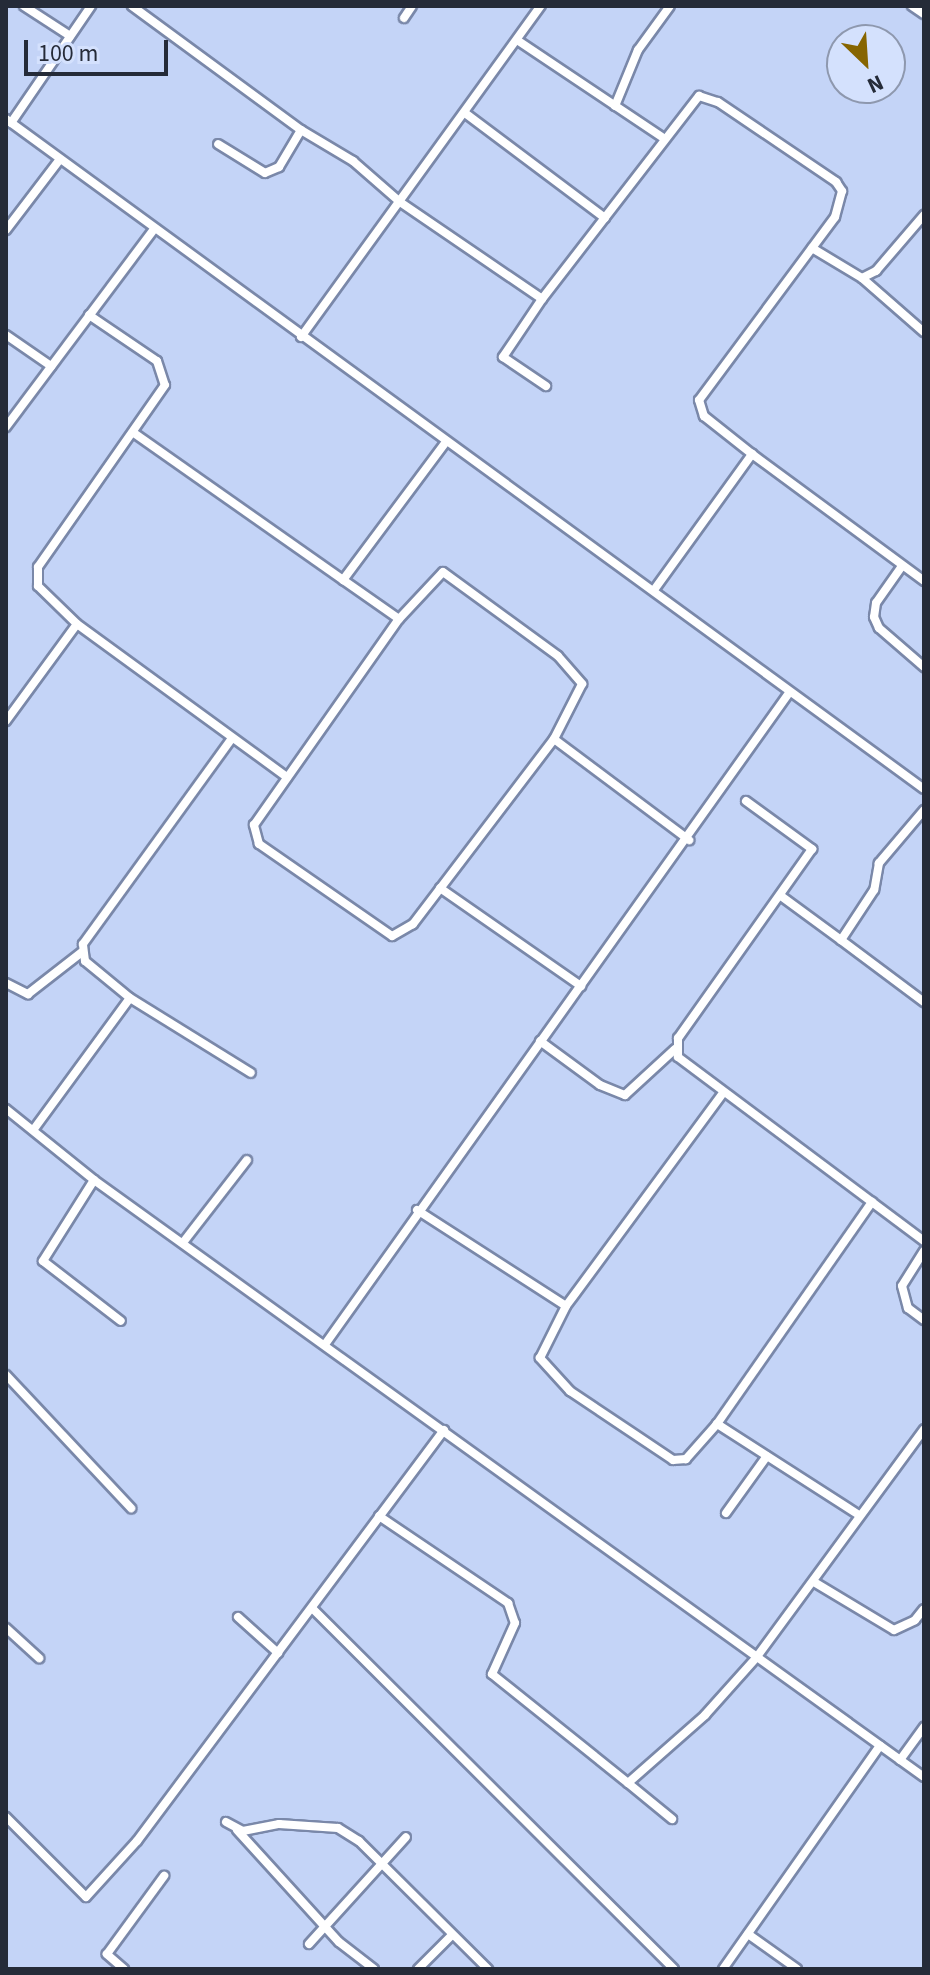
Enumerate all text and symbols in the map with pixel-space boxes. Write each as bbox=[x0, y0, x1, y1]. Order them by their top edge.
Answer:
scale bar bbox=[28, 24, 172, 74]
north arrow bbox=[826, 24, 906, 104]
text: 100 m bbox=[38, 36, 98, 71]
text: N bbox=[862, 66, 889, 102]

